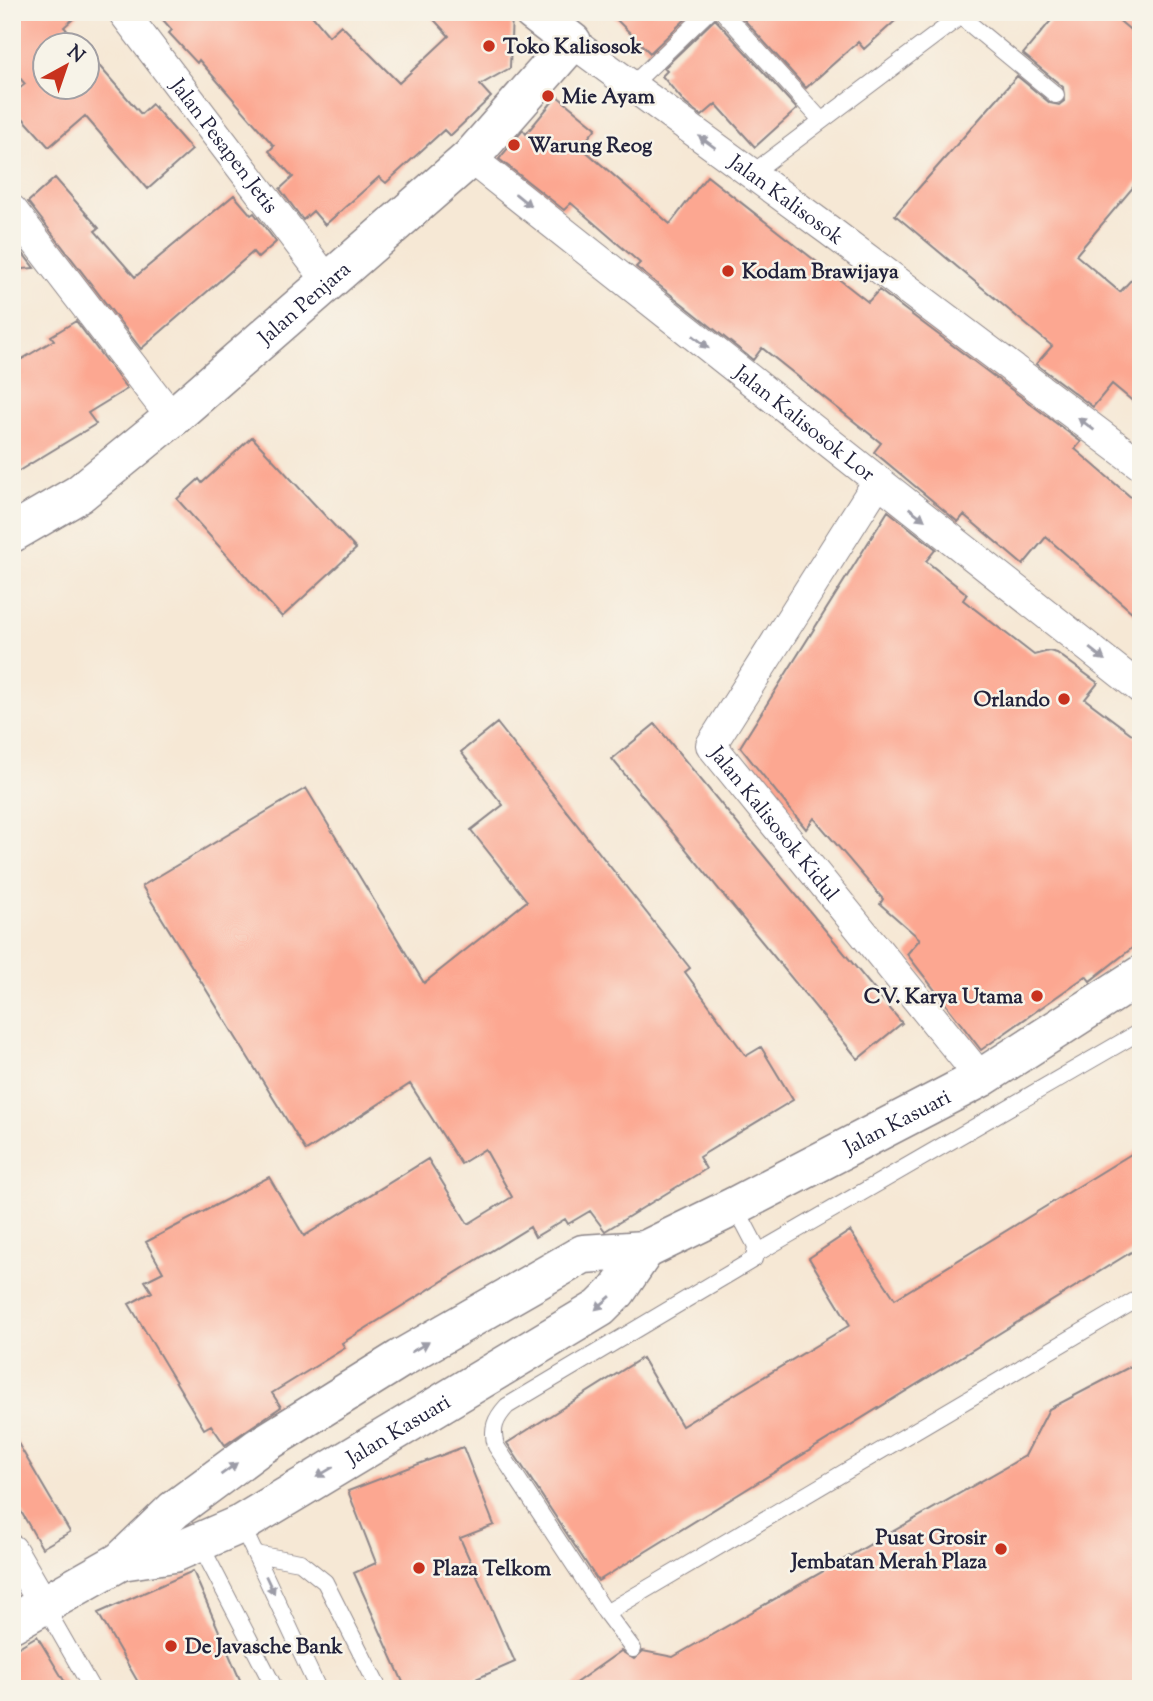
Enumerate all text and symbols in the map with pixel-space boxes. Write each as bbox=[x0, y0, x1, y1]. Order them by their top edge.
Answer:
north arrow bbox=[32, 32, 102, 102]
place label: Toko Kalisosok bbox=[503, 33, 642, 63]
marker: Toko Kalisosok bbox=[481, 38, 497, 54]
text: N bbox=[61, 40, 90, 70]
street label: Jalan Pesapen Jetis bbox=[161, 72, 284, 221]
place label: Mie Ayam bbox=[562, 83, 655, 113]
marker: Mie Ayam bbox=[540, 88, 556, 104]
place label: Warung Reog bbox=[528, 132, 653, 162]
one-way arrow bbox=[698, 135, 716, 149]
marker: Warung Reog bbox=[506, 137, 522, 153]
street label: Jalan Kalisosok bbox=[721, 148, 850, 253]
one-way arrow bbox=[514, 193, 532, 207]
street label: Jalan Penjara bbox=[252, 255, 358, 354]
place label: Kodam Brawijaya bbox=[742, 258, 899, 288]
marker: Kodam Brawijaya bbox=[720, 263, 736, 279]
one-way arrow bbox=[691, 335, 709, 350]
street label: Jalan Kalisosok Lor bbox=[726, 359, 881, 490]
one-way arrow bbox=[1077, 417, 1095, 431]
one-way arrow bbox=[909, 506, 926, 521]
one-way arrow bbox=[1087, 647, 1105, 662]
place label: Orlando bbox=[973, 686, 1051, 716]
marker: Orlando bbox=[1056, 691, 1072, 707]
street label: Jalan Kalisosok Kidul bbox=[701, 740, 845, 908]
place label: CV. Karya Utama bbox=[864, 983, 1023, 1013]
marker: CV. Karya Utama bbox=[1029, 988, 1045, 1004]
street label: Jalan Kasuari bbox=[838, 1083, 957, 1164]
one-way arrow bbox=[595, 1295, 612, 1311]
one-way arrow bbox=[411, 1341, 430, 1353]
street label: Jalan Kasuari bbox=[341, 1388, 457, 1475]
one-way arrow bbox=[219, 1462, 237, 1477]
one-way arrow bbox=[316, 1466, 335, 1479]
place label: Pusat Grosir Jembatan Merah Plaza bbox=[789, 1524, 987, 1578]
marker: Pusat Grosir Jembatan Merah Plaza bbox=[993, 1541, 1009, 1557]
place label: Plaza Telkom bbox=[433, 1555, 552, 1585]
marker: Plaza Telkom bbox=[411, 1560, 427, 1576]
one-way arrow bbox=[264, 1575, 275, 1596]
place label: De Javasche Bank bbox=[185, 1633, 343, 1663]
marker: De Javasche Bank bbox=[163, 1638, 179, 1654]

